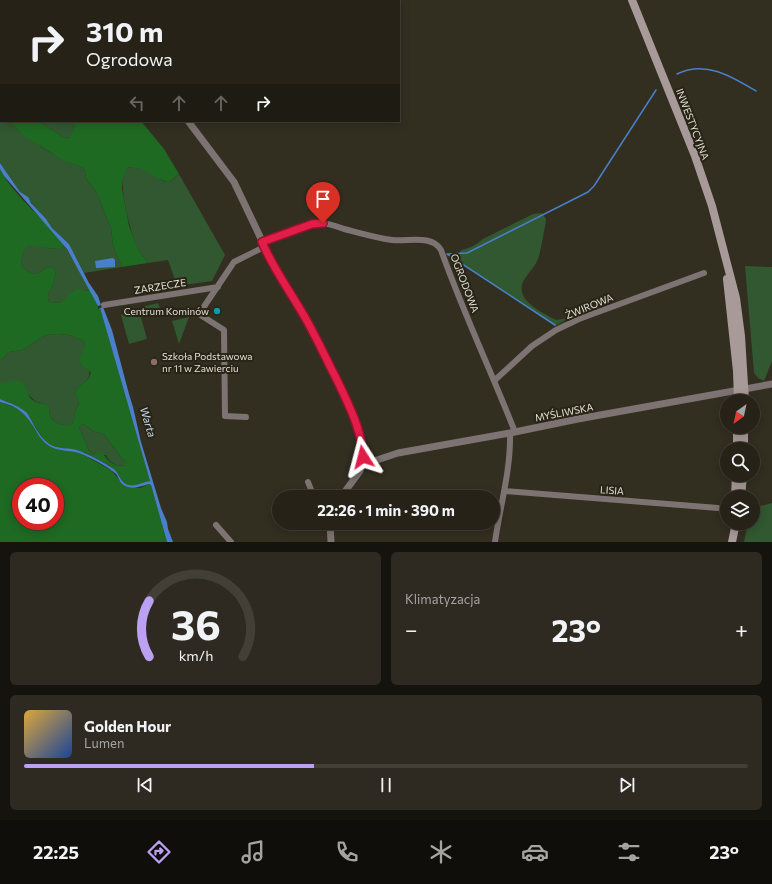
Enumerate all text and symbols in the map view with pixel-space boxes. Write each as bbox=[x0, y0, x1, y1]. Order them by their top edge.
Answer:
text: 310 m bbox=[86, 14, 163, 48]
icon: right bbox=[20, 16, 72, 68]
text: Ogrodowa bbox=[86, 48, 173, 70]
street label: INWESTYCYJNA bbox=[674, 87, 712, 161]
icon: left bbox=[126, 92, 148, 114]
icon: ahead bbox=[168, 92, 190, 114]
icon: ahead bbox=[210, 92, 232, 114]
icon: right bbox=[252, 92, 274, 114]
pin bbox=[306, 182, 340, 223]
icon: arrive bbox=[312, 188, 334, 210]
street label: OGRODOWA bbox=[448, 252, 482, 314]
street label: ZARZECZE bbox=[133, 276, 187, 296]
street label: ŻWIROWA bbox=[563, 291, 615, 321]
place label: Centrum Kominów bbox=[124, 305, 209, 317]
marker: Centrum Kominów bbox=[212, 306, 222, 316]
place label: Szkoła Podstawowa nr 11 w Zawierciu bbox=[162, 350, 253, 374]
marker: Szkoła Podstawowa nr 11 w Zawierciu bbox=[149, 357, 159, 367]
north arrow bbox=[720, 394, 760, 434]
map controls bbox=[720, 394, 760, 530]
street label: MYŚLIWSKA bbox=[534, 400, 594, 424]
water label: Warta bbox=[138, 405, 159, 439]
position arrow bbox=[342, 436, 384, 478]
button: search bbox=[720, 442, 760, 482]
speed limit sign: 40 bbox=[12, 478, 64, 530]
street label: LISIA bbox=[600, 483, 625, 497]
button: layers bbox=[720, 490, 760, 530]
text: 22:26 · 1 min · 390 m bbox=[317, 501, 455, 519]
text: Klimatyzacja bbox=[405, 591, 480, 607]
text: 36 bbox=[171, 597, 220, 648]
text: 23° bbox=[552, 611, 601, 648]
text: − bbox=[405, 616, 418, 643]
text: + bbox=[735, 616, 748, 643]
text: km/h bbox=[178, 645, 213, 663]
text: Golden Hour bbox=[84, 717, 171, 735]
text: Lumen bbox=[84, 735, 124, 751]
icon: previous bbox=[134, 774, 156, 796]
icon: pause bbox=[375, 774, 397, 796]
icon: next bbox=[616, 774, 638, 796]
icon: directions bbox=[145, 838, 173, 866]
icon: music bbox=[239, 838, 267, 866]
icon: phone bbox=[333, 838, 361, 866]
icon: climate bbox=[427, 838, 455, 866]
icon: car bbox=[521, 838, 549, 866]
icon: filters bbox=[615, 838, 643, 866]
text: 22:25 bbox=[33, 841, 79, 863]
text: 23° bbox=[709, 841, 739, 863]

